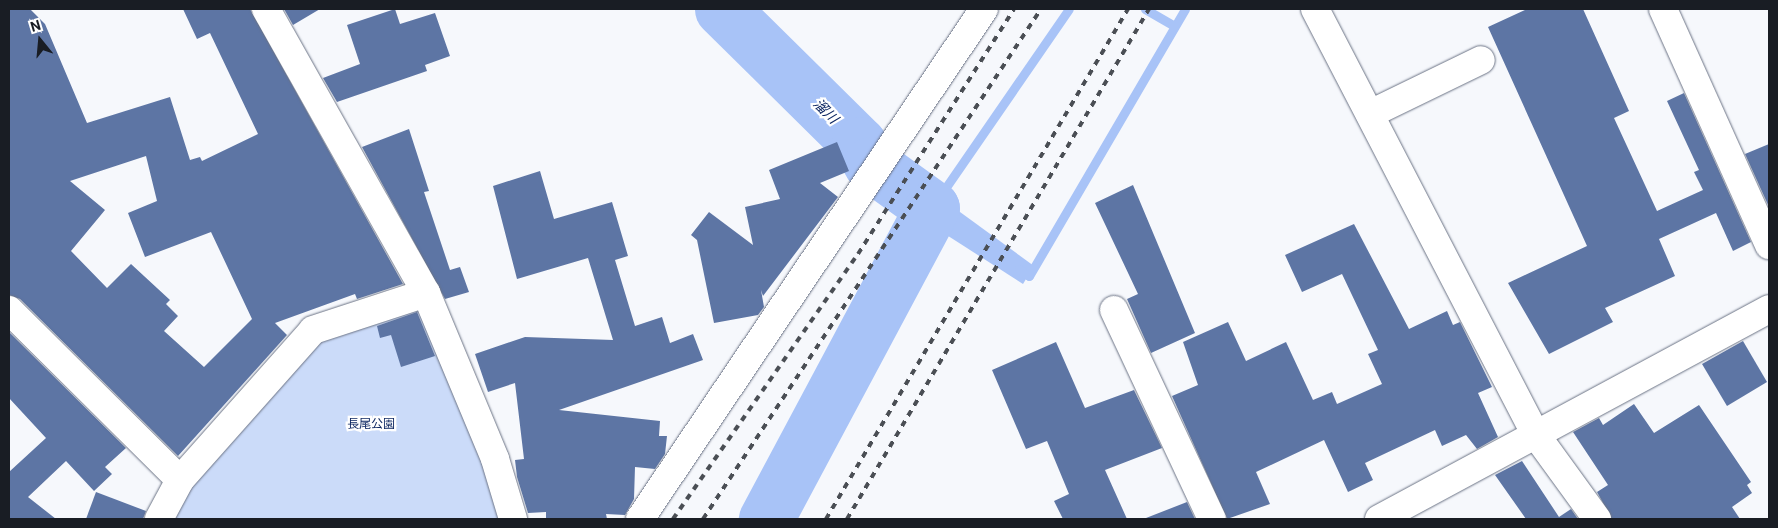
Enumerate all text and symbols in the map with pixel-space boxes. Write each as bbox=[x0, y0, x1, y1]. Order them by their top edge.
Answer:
north arrow bbox=[15, 15, 65, 65]
text: N bbox=[29, 17, 43, 35]
water label: 溜川 bbox=[810, 95, 842, 127]
park label: 長尾公園 bbox=[347, 418, 395, 432]

